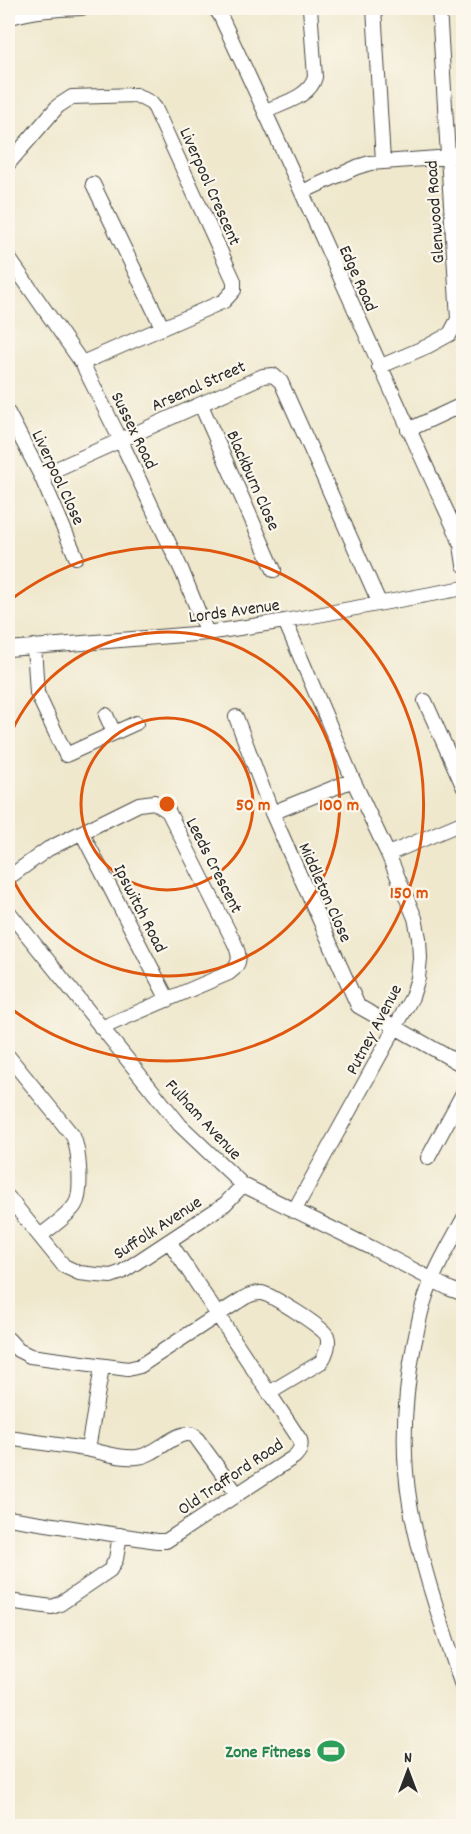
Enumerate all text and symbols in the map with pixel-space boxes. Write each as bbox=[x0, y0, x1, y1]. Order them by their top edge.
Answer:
street label: Liverpool Crescent bbox=[172, 124, 246, 250]
street label: Glenwood Road bbox=[420, 159, 453, 264]
street label: Edge Road bbox=[331, 242, 382, 316]
street label: Arsenal Street bbox=[148, 355, 251, 419]
street label: Sussex Road bbox=[103, 388, 162, 474]
street label: Liverpool Close bbox=[24, 426, 90, 530]
street label: Blackburn Close bbox=[218, 427, 285, 535]
street label: Lords Avenue bbox=[187, 594, 281, 631]
centre of rings bbox=[157, 794, 177, 814]
text: 50 m bbox=[236, 794, 270, 819]
text: 100 m bbox=[319, 794, 359, 819]
street label: Leeds Crescent bbox=[178, 814, 248, 919]
street label: Middleton Close bbox=[291, 839, 357, 947]
street label: Ipswitch Road bbox=[106, 861, 172, 958]
text: 150 m bbox=[390, 882, 428, 907]
street label: Putney Avenue bbox=[341, 980, 410, 1080]
street label: Fulham Avenue bbox=[158, 1075, 246, 1167]
street label: Suffolk Avenue bbox=[109, 1191, 208, 1267]
street label: Old Trafford Road bbox=[174, 1433, 289, 1523]
sports icon: Zone Fitness bbox=[316, 1736, 346, 1766]
place label: Zone Fitness bbox=[225, 1741, 311, 1766]
north arrow bbox=[378, 1741, 438, 1801]
text: N bbox=[404, 1747, 412, 1770]

